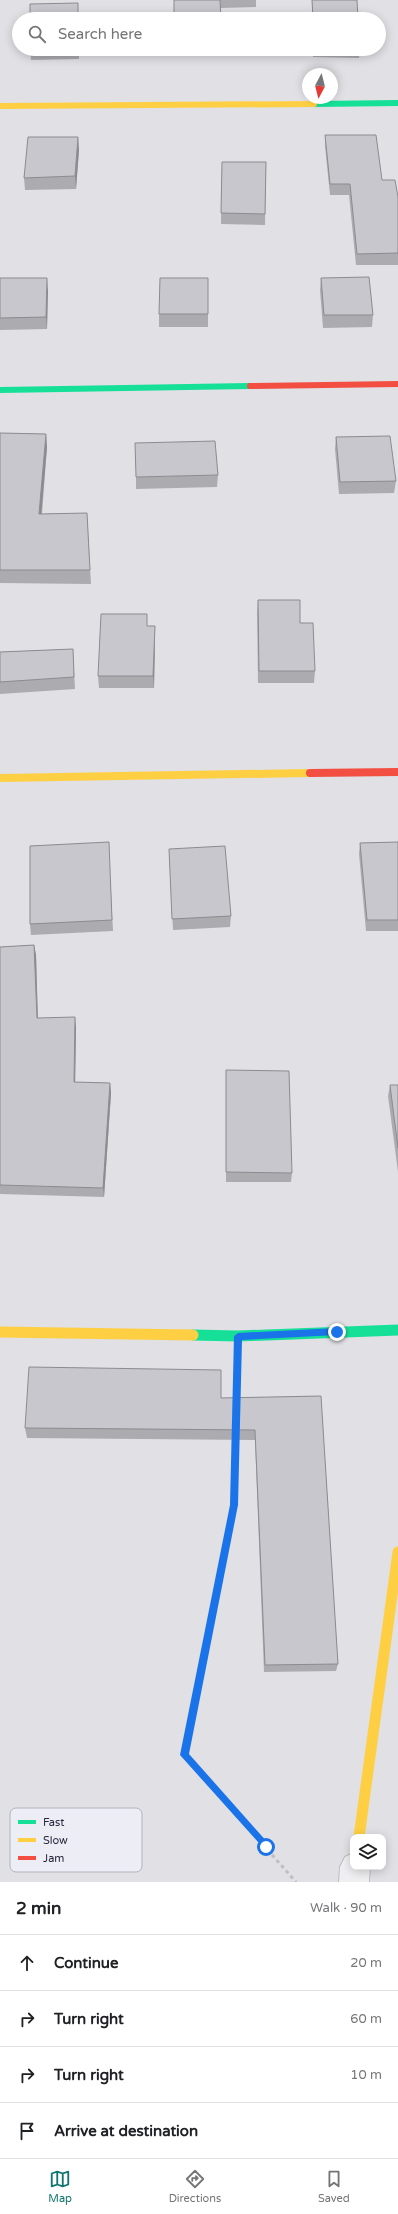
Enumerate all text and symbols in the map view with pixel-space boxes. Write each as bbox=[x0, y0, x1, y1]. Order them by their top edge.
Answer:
search box bbox=[12, 12, 386, 56]
icon: search bbox=[26, 23, 48, 45]
text: Search here bbox=[58, 25, 142, 43]
north arrow bbox=[302, 68, 338, 104]
route end bbox=[328, 1323, 346, 1341]
legend bbox=[10, 1808, 142, 1872]
text: Fast bbox=[43, 1816, 64, 1829]
text: Slow bbox=[43, 1834, 68, 1847]
map controls bbox=[350, 1834, 386, 1870]
button: layers bbox=[350, 1834, 386, 1870]
route start bbox=[257, 1838, 275, 1856]
text: Jam bbox=[43, 1852, 64, 1865]
text: 2 min bbox=[16, 1898, 61, 1919]
text: Walk · 90 m bbox=[310, 1900, 382, 1916]
icon: ahead bbox=[16, 1952, 38, 1974]
text: Continue bbox=[54, 1954, 118, 1972]
text: 20 m bbox=[350, 1955, 382, 1971]
icon: right bbox=[16, 2008, 38, 2030]
text: Turn right bbox=[54, 2010, 124, 2028]
text: 60 m bbox=[350, 2011, 382, 2027]
icon: right bbox=[16, 2064, 38, 2086]
text: Turn right bbox=[54, 2066, 124, 2084]
text: 10 m bbox=[350, 2067, 382, 2083]
icon: arrive bbox=[16, 2120, 38, 2142]
text: Arrive at destination bbox=[54, 2122, 198, 2140]
tab: Map bbox=[48, 2168, 72, 2205]
tab: Directions bbox=[169, 2168, 221, 2205]
tab: Saved bbox=[318, 2168, 350, 2205]

